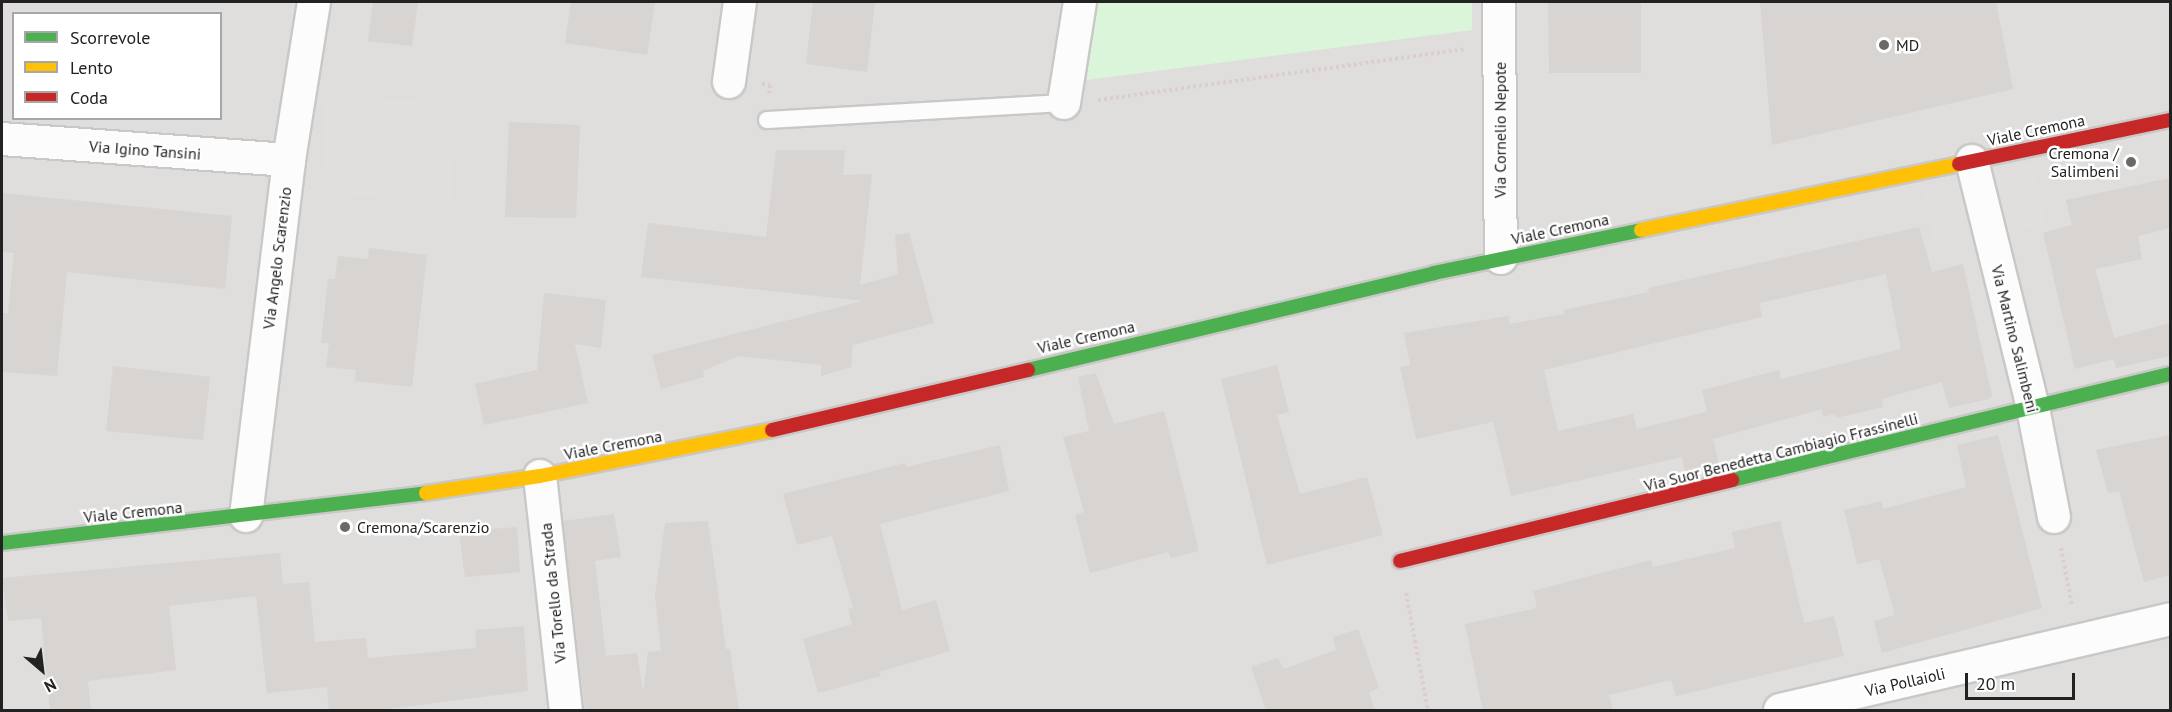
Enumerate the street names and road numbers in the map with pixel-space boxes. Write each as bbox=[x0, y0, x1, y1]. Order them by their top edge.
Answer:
street label: Via Cornelio Nepote bbox=[1490, 62, 1510, 198]
street label: Viale Cremona bbox=[1986, 110, 2086, 150]
street label: Via Igino Tansini bbox=[88, 136, 202, 164]
street label: Via Angelo Scarenzio bbox=[259, 185, 295, 331]
street label: Viale Cremona bbox=[1510, 209, 1610, 249]
street label: Via Martino Salimbeni bbox=[1987, 263, 2043, 415]
street label: Viale Cremona bbox=[1036, 317, 1136, 357]
street label: Via Suor Benedetta Cambiagio Frassinelli bbox=[1642, 409, 1920, 495]
street label: Viale Cremona bbox=[563, 426, 663, 464]
street label: Viale Cremona bbox=[83, 497, 183, 527]
street label: Via Torello da Strada bbox=[536, 522, 570, 664]
street label: Via Pollaioli bbox=[1863, 663, 1947, 701]

